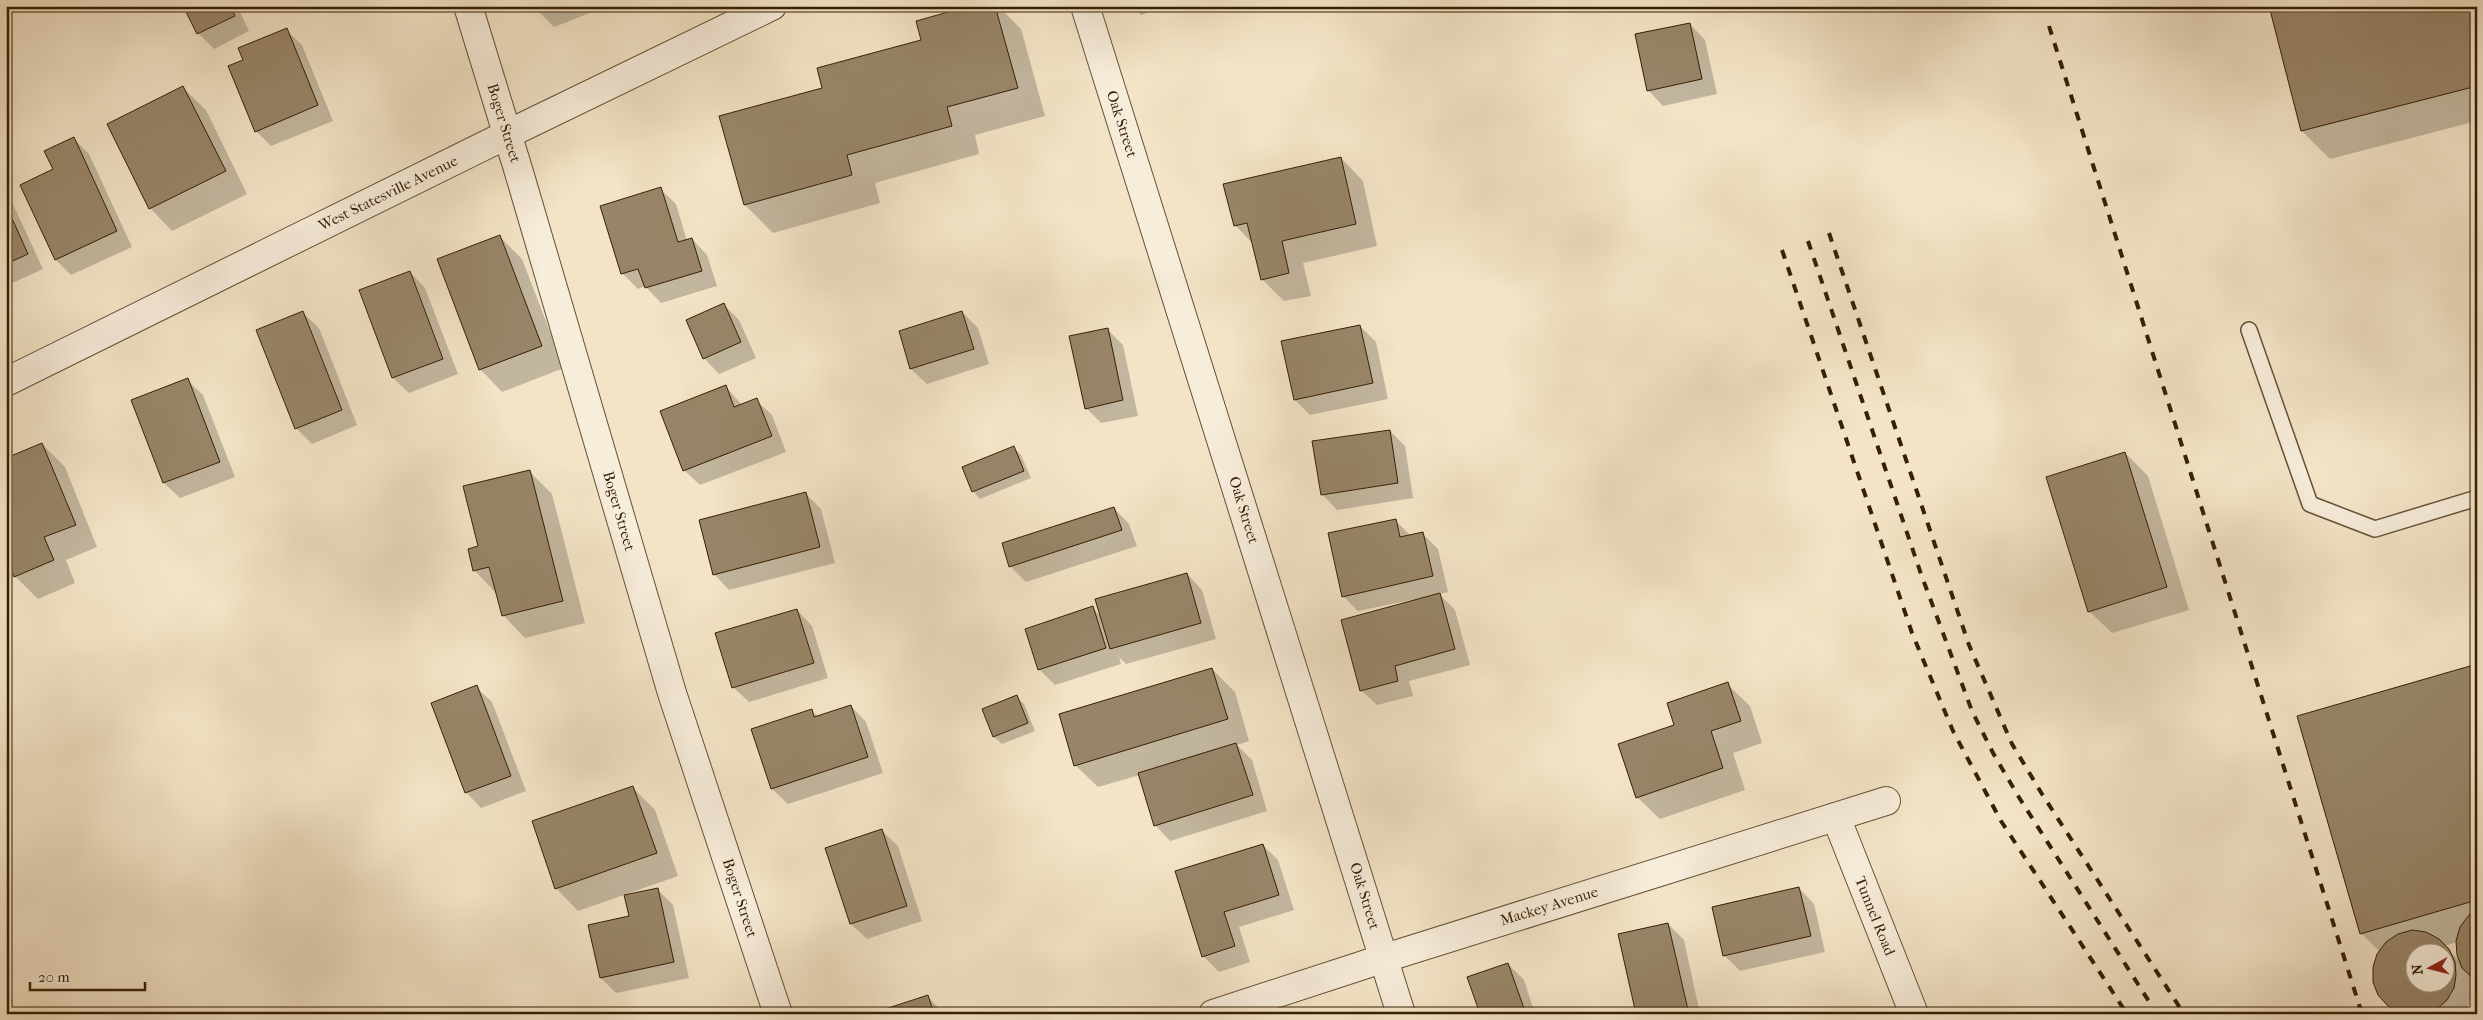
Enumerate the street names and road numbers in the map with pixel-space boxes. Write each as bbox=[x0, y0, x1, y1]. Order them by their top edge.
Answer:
street label: Boger Street bbox=[483, 81, 525, 165]
street label: Oak Street bbox=[1103, 88, 1141, 160]
street label: West Statesville Avenue bbox=[314, 151, 461, 235]
street label: Boger Street bbox=[599, 469, 639, 554]
street label: Oak Street bbox=[1225, 474, 1263, 546]
street label: Boger Street bbox=[719, 856, 761, 940]
street label: Oak Street bbox=[1346, 860, 1384, 932]
street label: Tunnel Road bbox=[1851, 874, 1899, 959]
street label: Mackey Avenue bbox=[1498, 882, 1601, 929]

